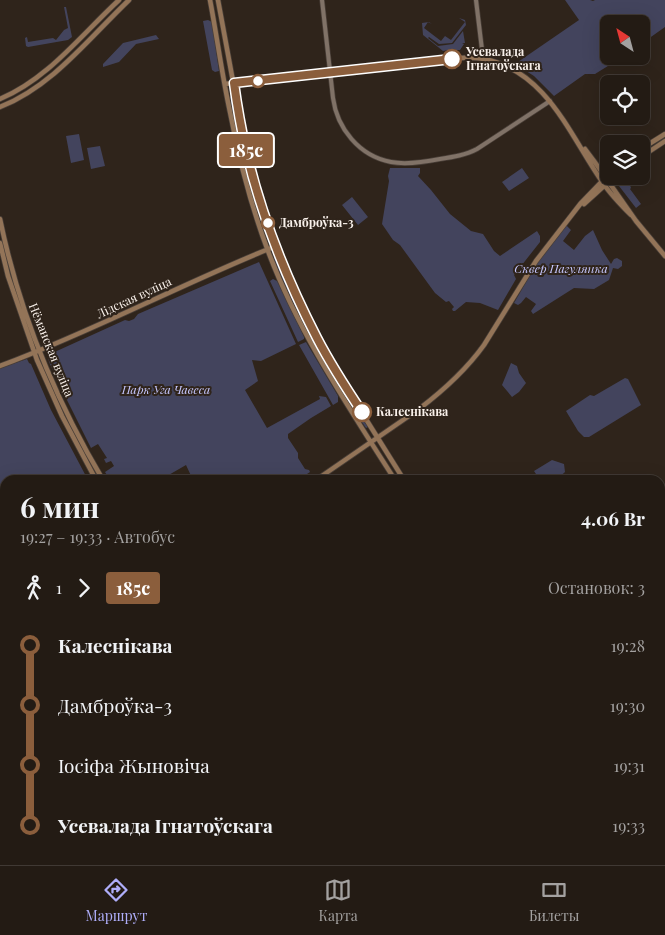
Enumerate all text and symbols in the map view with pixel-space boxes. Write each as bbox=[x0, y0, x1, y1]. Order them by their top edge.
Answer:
north arrow bbox=[600, 15, 650, 65]
map controls bbox=[600, 15, 650, 185]
place label: Усевалада Ігнатоўскага bbox=[465, 43, 541, 73]
marker: Усевалада Ігнатоўскага bbox=[442, 49, 462, 69]
unlabelled marker bbox=[251, 74, 265, 88]
button: locate bbox=[600, 75, 650, 125]
line badge: 185с bbox=[211, 134, 281, 166]
button: layers bbox=[600, 135, 650, 185]
text: 185с bbox=[229, 138, 263, 162]
place label: Дамброўка-3 bbox=[279, 214, 354, 230]
marker: Дамброўка-3 bbox=[261, 216, 275, 230]
park label: Сквер Пагулянка bbox=[514, 260, 608, 276]
street label: Лідская вуліца bbox=[93, 273, 174, 322]
street label: Нёманская вуліца bbox=[26, 300, 78, 399]
park label: Парк Уга Чавеса bbox=[121, 381, 210, 397]
marker: Калеснікава bbox=[352, 402, 372, 422]
place label: Калеснікава bbox=[376, 403, 449, 419]
text: 6 мин bbox=[20, 488, 99, 525]
text: 4.06 Br bbox=[581, 505, 645, 531]
text: 19:27 – 19:33 · Автобус bbox=[20, 526, 175, 547]
icon: walk bbox=[20, 574, 48, 602]
icon: forward bbox=[70, 574, 98, 602]
text: 185с bbox=[116, 576, 150, 600]
text: 1 bbox=[56, 577, 62, 598]
text: Остановок: 3 bbox=[548, 577, 645, 598]
text: Калеснікава bbox=[58, 632, 172, 658]
text: 19:28 bbox=[611, 635, 645, 656]
text: Дамброўка-3 bbox=[58, 692, 172, 718]
text: 19:30 bbox=[610, 695, 645, 716]
text: Іосіфа Жыновіча bbox=[58, 752, 210, 778]
text: 19:31 bbox=[614, 755, 645, 776]
text: Усевалада Ігнатоўскага bbox=[58, 812, 273, 838]
text: 19:33 bbox=[612, 815, 645, 836]
tab: Маршрут bbox=[86, 876, 147, 925]
tab: Карта bbox=[319, 876, 358, 925]
tab: Билеты bbox=[529, 876, 579, 925]

